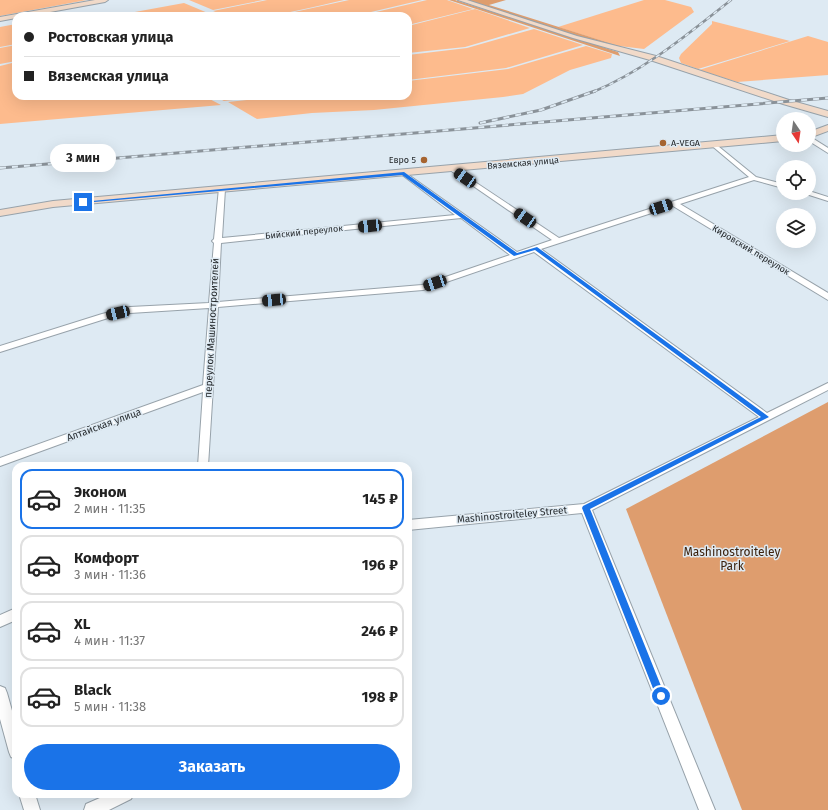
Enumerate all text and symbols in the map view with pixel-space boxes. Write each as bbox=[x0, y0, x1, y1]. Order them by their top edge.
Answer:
text: Ростовская улица bbox=[48, 28, 174, 46]
text: Вяземская улица bbox=[48, 67, 169, 85]
north arrow bbox=[776, 112, 816, 152]
map controls bbox=[776, 112, 816, 248]
marker: A-VEGA bbox=[658, 138, 668, 148]
place label: A-VEGA bbox=[671, 138, 701, 148]
callout: 3 мин bbox=[50, 144, 116, 172]
text: 3 мин bbox=[66, 150, 100, 165]
place label: Евро 5 bbox=[389, 155, 416, 165]
marker: Евро 5 bbox=[419, 155, 429, 165]
street label: Вяземская улица bbox=[487, 155, 559, 171]
button: locate bbox=[776, 160, 816, 200]
car bbox=[452, 166, 478, 190]
route end bbox=[74, 193, 92, 211]
car bbox=[648, 198, 674, 216]
car bbox=[512, 206, 538, 230]
button: layers bbox=[776, 208, 816, 248]
car bbox=[357, 219, 383, 233]
street label: Бийский переулок bbox=[265, 223, 344, 241]
street label: Кировский переулок bbox=[711, 223, 792, 277]
street label: переулок Машиностроителей bbox=[202, 258, 222, 398]
car bbox=[422, 273, 448, 293]
car bbox=[262, 293, 286, 307]
car bbox=[105, 304, 131, 322]
street label: Алтайская улица bbox=[65, 406, 143, 444]
icon: car bbox=[26, 481, 62, 517]
text: Эконом bbox=[74, 483, 127, 501]
text: 145 ₽ bbox=[362, 490, 398, 508]
text: 2 мин · 11:35 bbox=[74, 501, 145, 516]
street label: Mashinostroiteley Street bbox=[456, 504, 568, 526]
park label: Mashinostroiteley Park bbox=[684, 545, 781, 573]
icon: car bbox=[26, 547, 62, 583]
text: Комфорт bbox=[74, 549, 139, 567]
text: 196 ₽ bbox=[362, 556, 398, 574]
text: 3 мин · 11:36 bbox=[74, 567, 146, 582]
icon: car bbox=[26, 613, 62, 649]
text: XL bbox=[74, 615, 90, 633]
text: 246 ₽ bbox=[361, 622, 398, 640]
text: 4 мин · 11:37 bbox=[74, 633, 145, 648]
icon: car bbox=[26, 679, 62, 715]
text: Black bbox=[74, 681, 111, 699]
route start bbox=[652, 687, 670, 705]
text: 198 ₽ bbox=[361, 688, 398, 706]
text: 5 мин · 11:38 bbox=[74, 699, 146, 714]
button: Заказать bbox=[24, 744, 400, 790]

